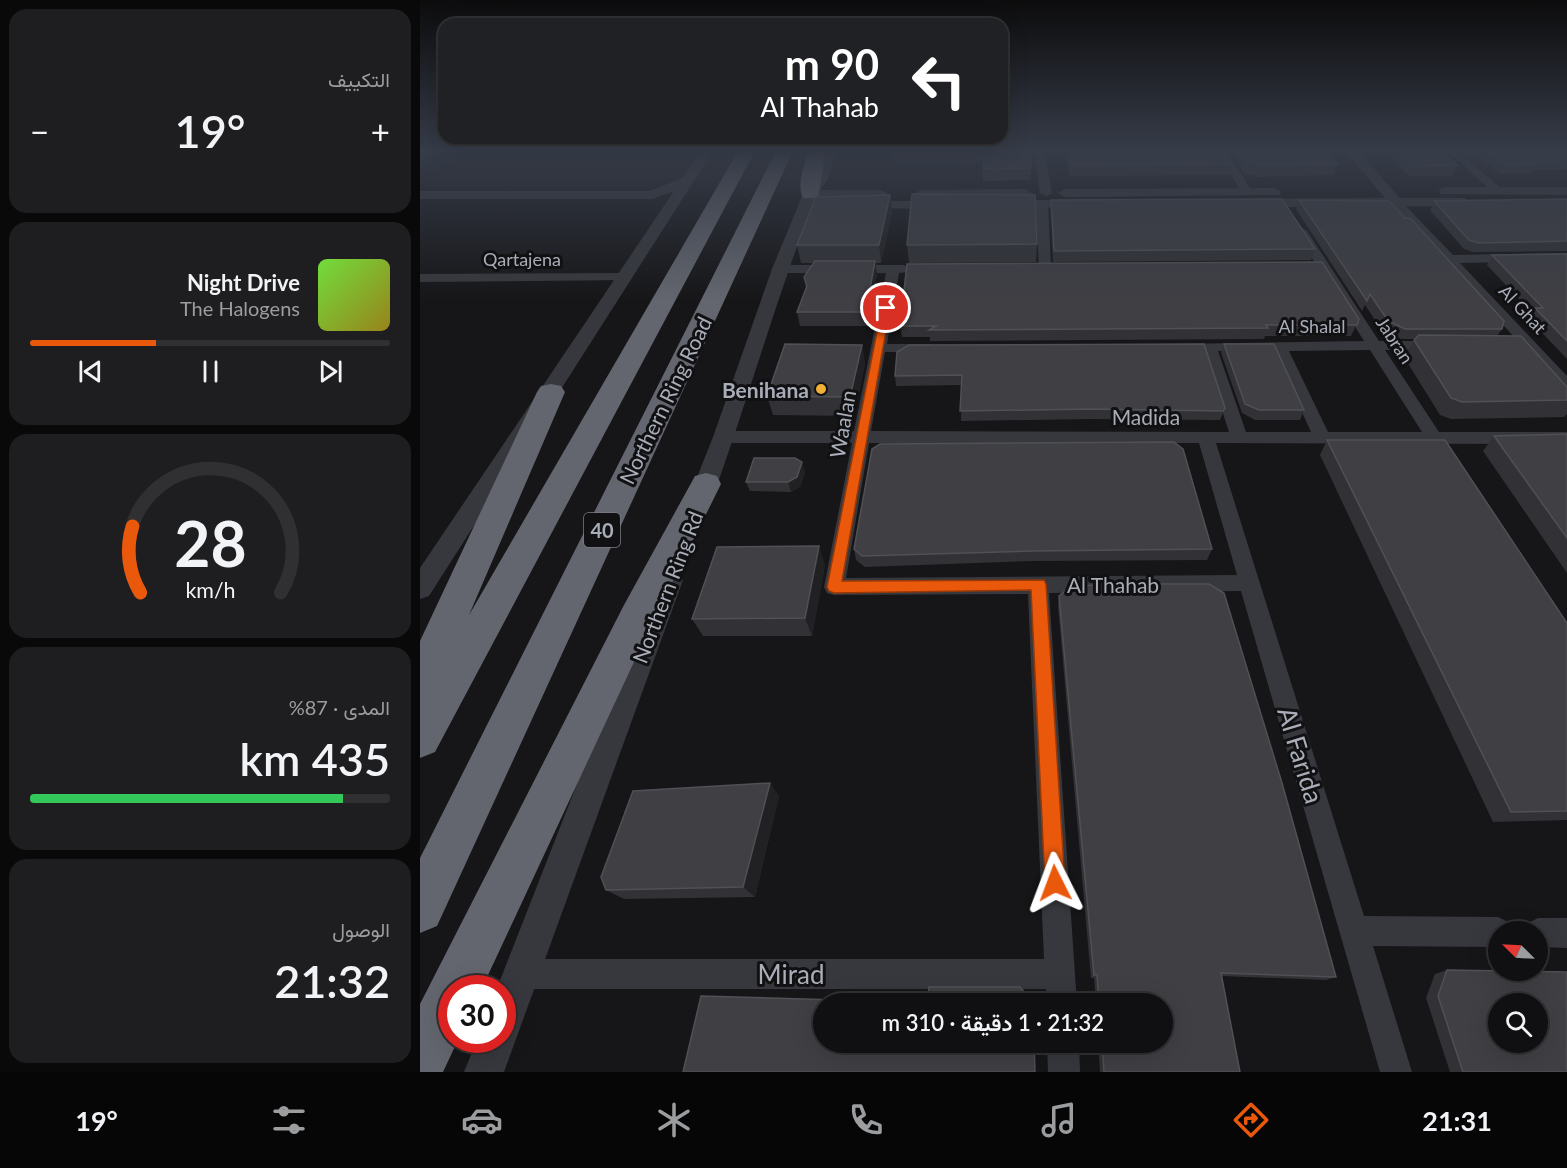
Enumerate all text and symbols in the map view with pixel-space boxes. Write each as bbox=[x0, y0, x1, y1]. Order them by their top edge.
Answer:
text: 90 m bbox=[785, 39, 879, 89]
icon: left bbox=[900, 42, 978, 120]
text: التكييف bbox=[328, 67, 390, 91]
text: Al Thahab bbox=[760, 90, 879, 123]
text: 19° bbox=[175, 104, 245, 158]
text: − bbox=[30, 111, 49, 151]
text: + bbox=[371, 111, 390, 151]
street label: Qartajena bbox=[483, 248, 561, 270]
text: Night Drive bbox=[187, 269, 300, 296]
street label: Al Ghat bbox=[1495, 280, 1552, 339]
pin bbox=[860, 282, 911, 333]
icon: arrive bbox=[869, 291, 902, 324]
text: The Halogens bbox=[180, 296, 300, 320]
street label: Northern Ring Road bbox=[614, 312, 716, 488]
street label: Jabran bbox=[1372, 312, 1418, 368]
street label: Al Shalal bbox=[1278, 315, 1346, 337]
icon: previous bbox=[74, 355, 107, 388]
icon: pause bbox=[194, 355, 227, 388]
icon: next bbox=[314, 355, 347, 388]
place label: Benihana bbox=[722, 377, 809, 402]
marker: Benihana bbox=[814, 382, 828, 396]
street label: Waalan bbox=[824, 388, 860, 460]
street label: Madida bbox=[1112, 404, 1180, 429]
text: 28 bbox=[174, 505, 246, 580]
street label: Northern Ring Rd bbox=[627, 507, 707, 667]
road number: 40 bbox=[584, 513, 620, 547]
street label: Al Thahab bbox=[1067, 572, 1159, 597]
text: km/h bbox=[185, 577, 235, 603]
text: المدى · 87% bbox=[289, 695, 390, 719]
street label: Al Farida bbox=[1271, 703, 1331, 807]
text: 435 km bbox=[240, 732, 390, 786]
position arrow bbox=[1023, 851, 1087, 915]
text: الوصول bbox=[332, 917, 390, 941]
north arrow bbox=[1488, 921, 1548, 981]
map controls bbox=[1488, 921, 1548, 1053]
text: 21:32 bbox=[274, 954, 390, 1008]
street label: Mirad bbox=[758, 958, 824, 990]
speed limit sign: 30 bbox=[438, 975, 516, 1053]
button: search bbox=[1488, 993, 1548, 1053]
text: 21:32 · 1 دقيقة · 310 m bbox=[882, 1009, 1104, 1036]
icon: filters bbox=[268, 1099, 310, 1141]
icon: car bbox=[461, 1099, 503, 1141]
icon: climate bbox=[653, 1099, 695, 1141]
icon: phone bbox=[845, 1099, 887, 1141]
icon: music bbox=[1038, 1099, 1080, 1141]
icon: directions bbox=[1230, 1099, 1272, 1141]
text: 19° bbox=[75, 1104, 118, 1137]
text: 21:31 bbox=[1422, 1104, 1492, 1137]

